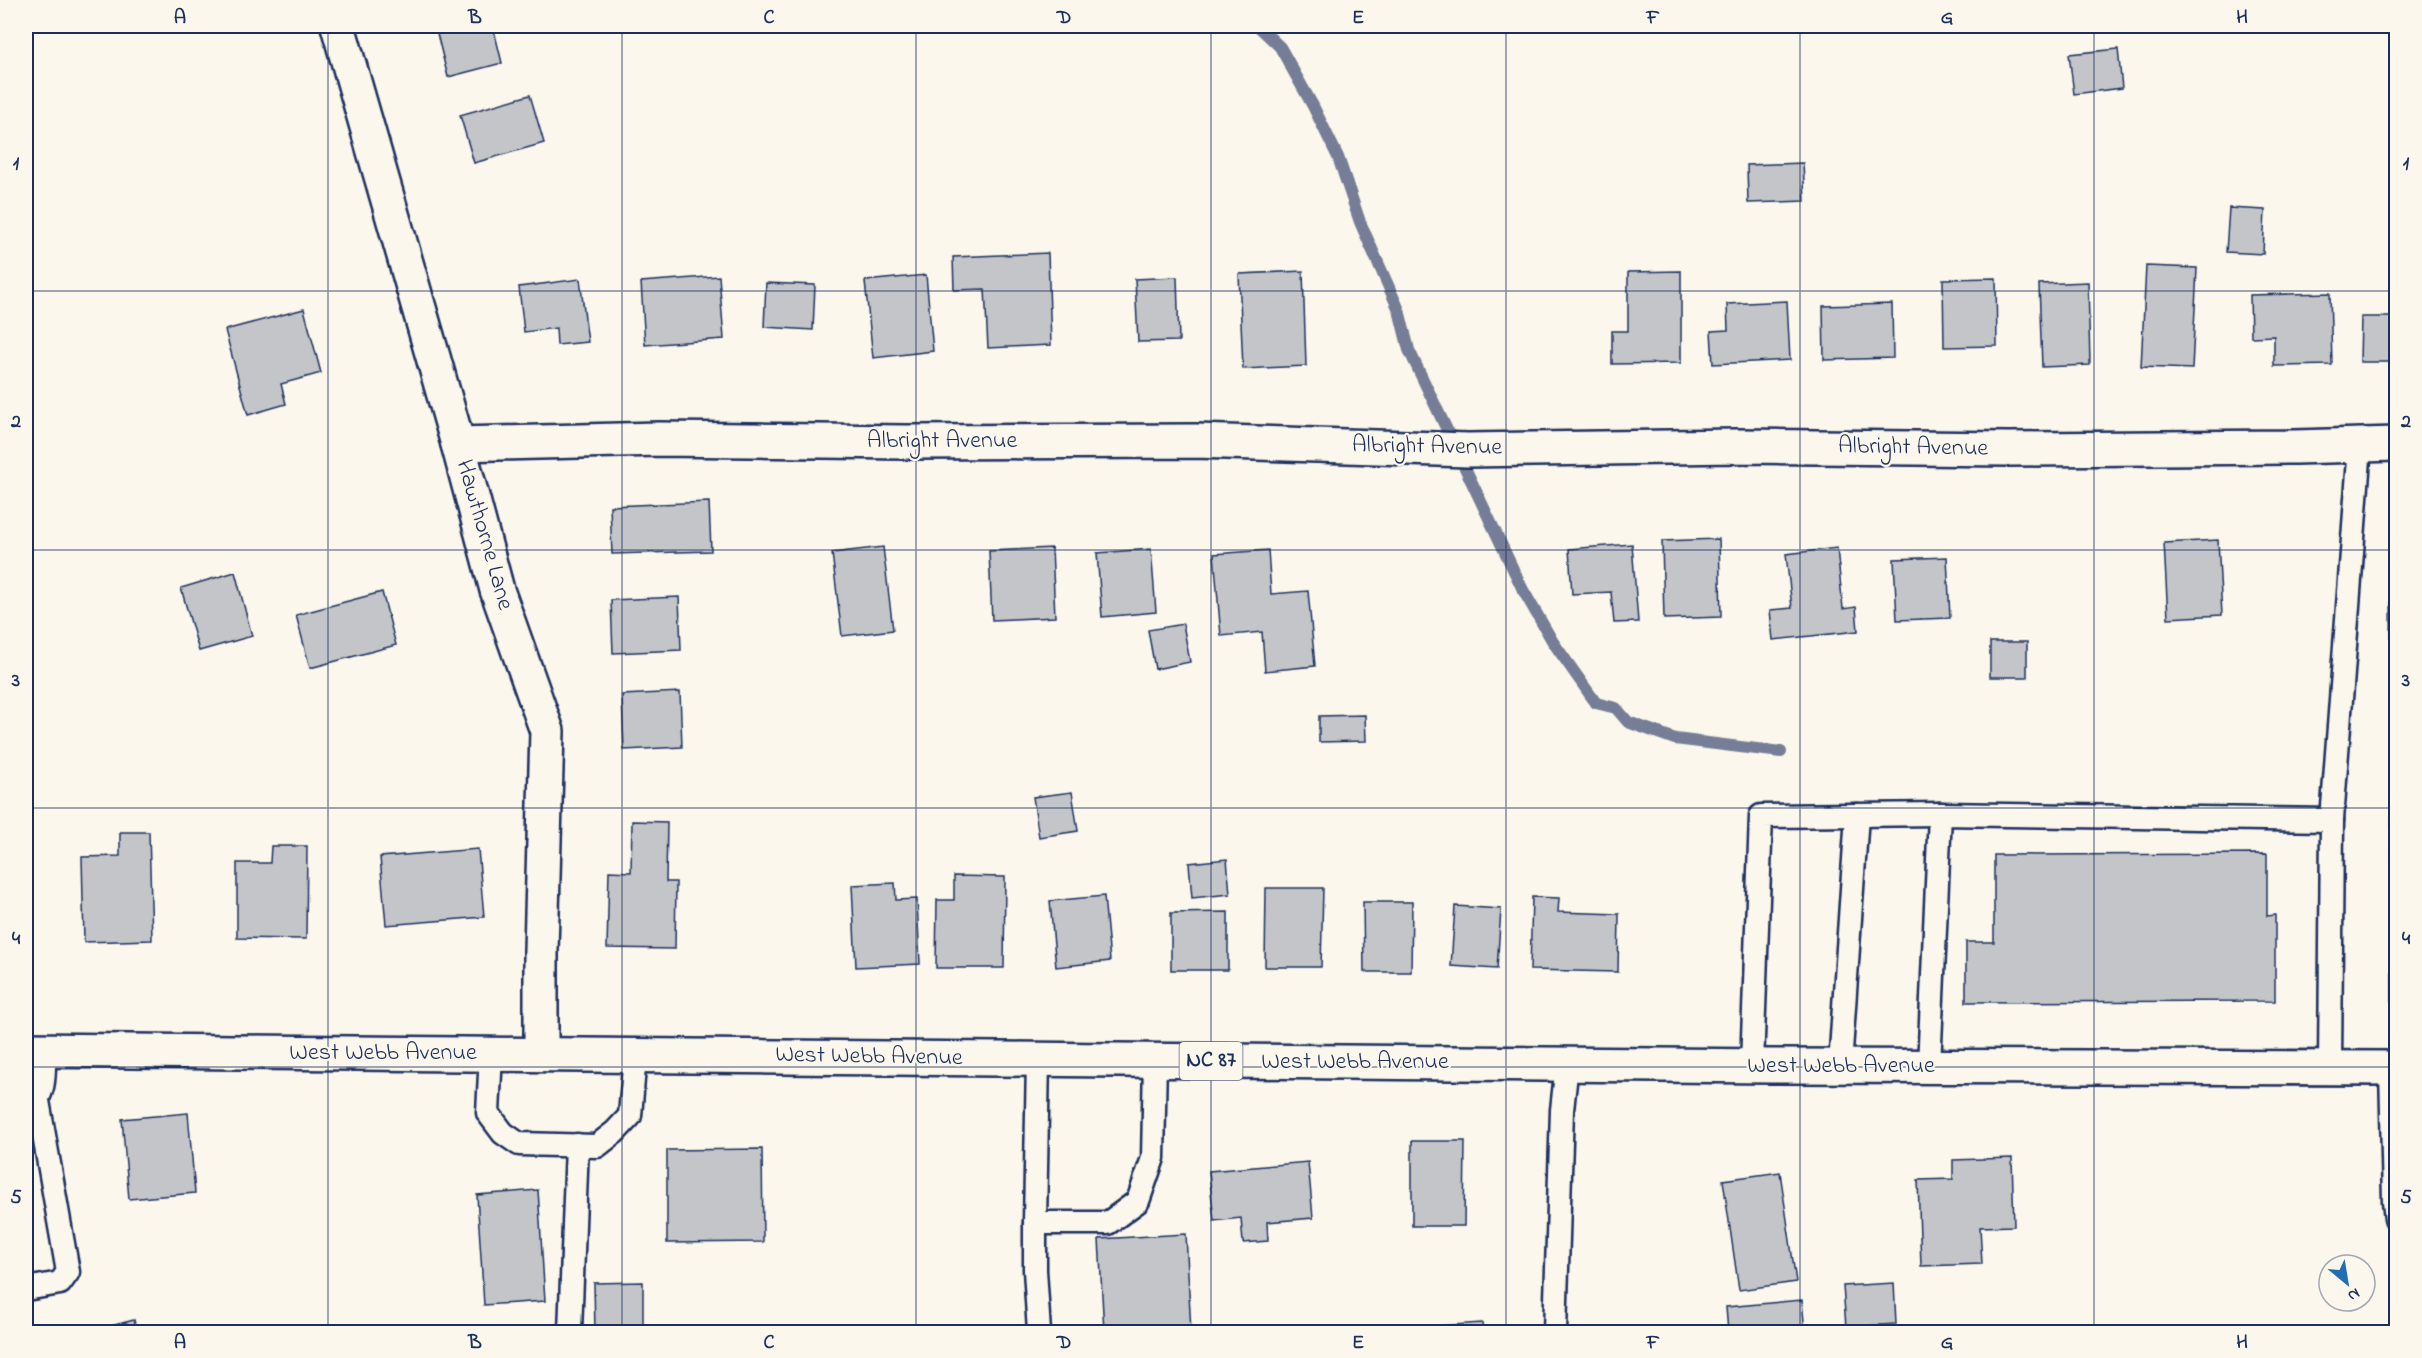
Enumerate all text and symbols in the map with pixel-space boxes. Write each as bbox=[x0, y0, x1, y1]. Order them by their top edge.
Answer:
text: A bbox=[174, 4, 186, 33]
text: B bbox=[467, 4, 482, 33]
text: C bbox=[764, 4, 775, 33]
text: D bbox=[1056, 4, 1071, 33]
text: E bbox=[1352, 4, 1364, 33]
text: F bbox=[1646, 4, 1660, 33]
text: G bbox=[1941, 4, 1954, 33]
text: H bbox=[2236, 4, 2248, 33]
text: 1 bbox=[13, 150, 20, 179]
text: 1 bbox=[2403, 150, 2410, 179]
text: 2 bbox=[10, 408, 21, 437]
text: 2 bbox=[2400, 408, 2411, 437]
street label: Albright Avenue bbox=[867, 424, 1017, 459]
street label: Albright Avenue bbox=[1352, 428, 1503, 466]
street label: Albright Avenue bbox=[1838, 429, 1989, 467]
street label: Hawthorne Lane bbox=[446, 456, 522, 615]
text: 3 bbox=[11, 667, 20, 696]
text: 3 bbox=[2401, 667, 2410, 696]
text: 4 bbox=[12, 925, 21, 954]
text: 4 bbox=[2402, 925, 2411, 954]
street label: West Webb Avenue bbox=[289, 1036, 477, 1071]
street label: West Webb Avenue bbox=[775, 1038, 963, 1076]
road number: NC 87 bbox=[1180, 1042, 1242, 1080]
street label: West Webb Avenue bbox=[1261, 1045, 1449, 1080]
street label: West Webb Avenue bbox=[1747, 1049, 1935, 1084]
text: 5 bbox=[10, 1184, 22, 1213]
text: 5 bbox=[2400, 1184, 2412, 1213]
north arrow bbox=[2317, 1253, 2377, 1313]
text: N bbox=[2343, 1281, 2364, 1307]
text: A bbox=[174, 1329, 186, 1358]
text: B bbox=[467, 1329, 482, 1358]
text: C bbox=[764, 1329, 775, 1358]
text: D bbox=[1056, 1329, 1071, 1358]
text: E bbox=[1352, 1329, 1364, 1358]
text: F bbox=[1646, 1329, 1660, 1358]
text: G bbox=[1941, 1329, 1954, 1358]
text: H bbox=[2236, 1329, 2248, 1358]

